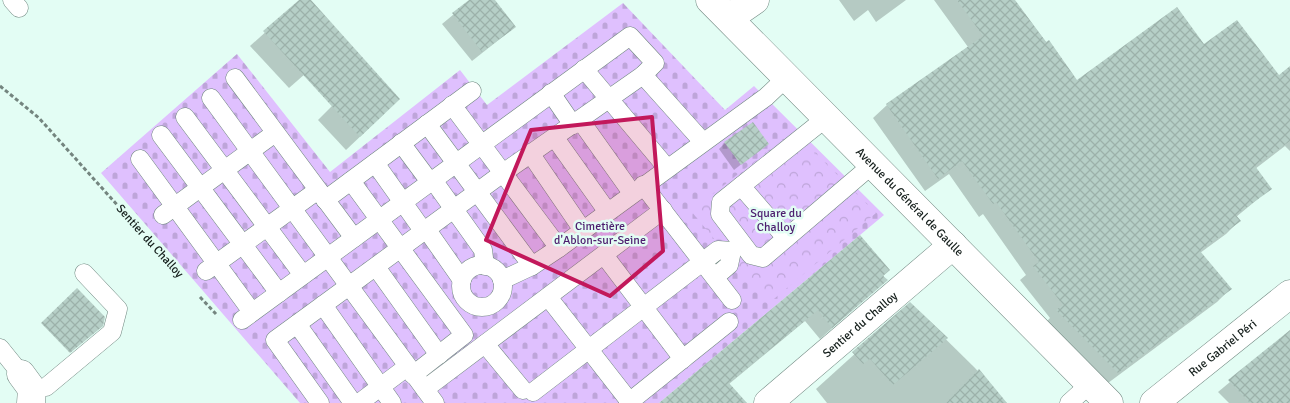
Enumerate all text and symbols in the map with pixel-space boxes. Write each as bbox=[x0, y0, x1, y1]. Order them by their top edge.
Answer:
street label: Avenue du Général de Gaulle bbox=[852, 145, 966, 260]
street label: Sentier du Challoy bbox=[113, 201, 187, 281]
park label: Square du Challoy bbox=[750, 206, 802, 235]
park label: Cimetière d'Ablon-sur-Seine bbox=[554, 219, 646, 248]
street label: Sentier du Challoy bbox=[820, 288, 901, 361]
street label: Rue Gabriel Péri bbox=[1186, 317, 1260, 380]

